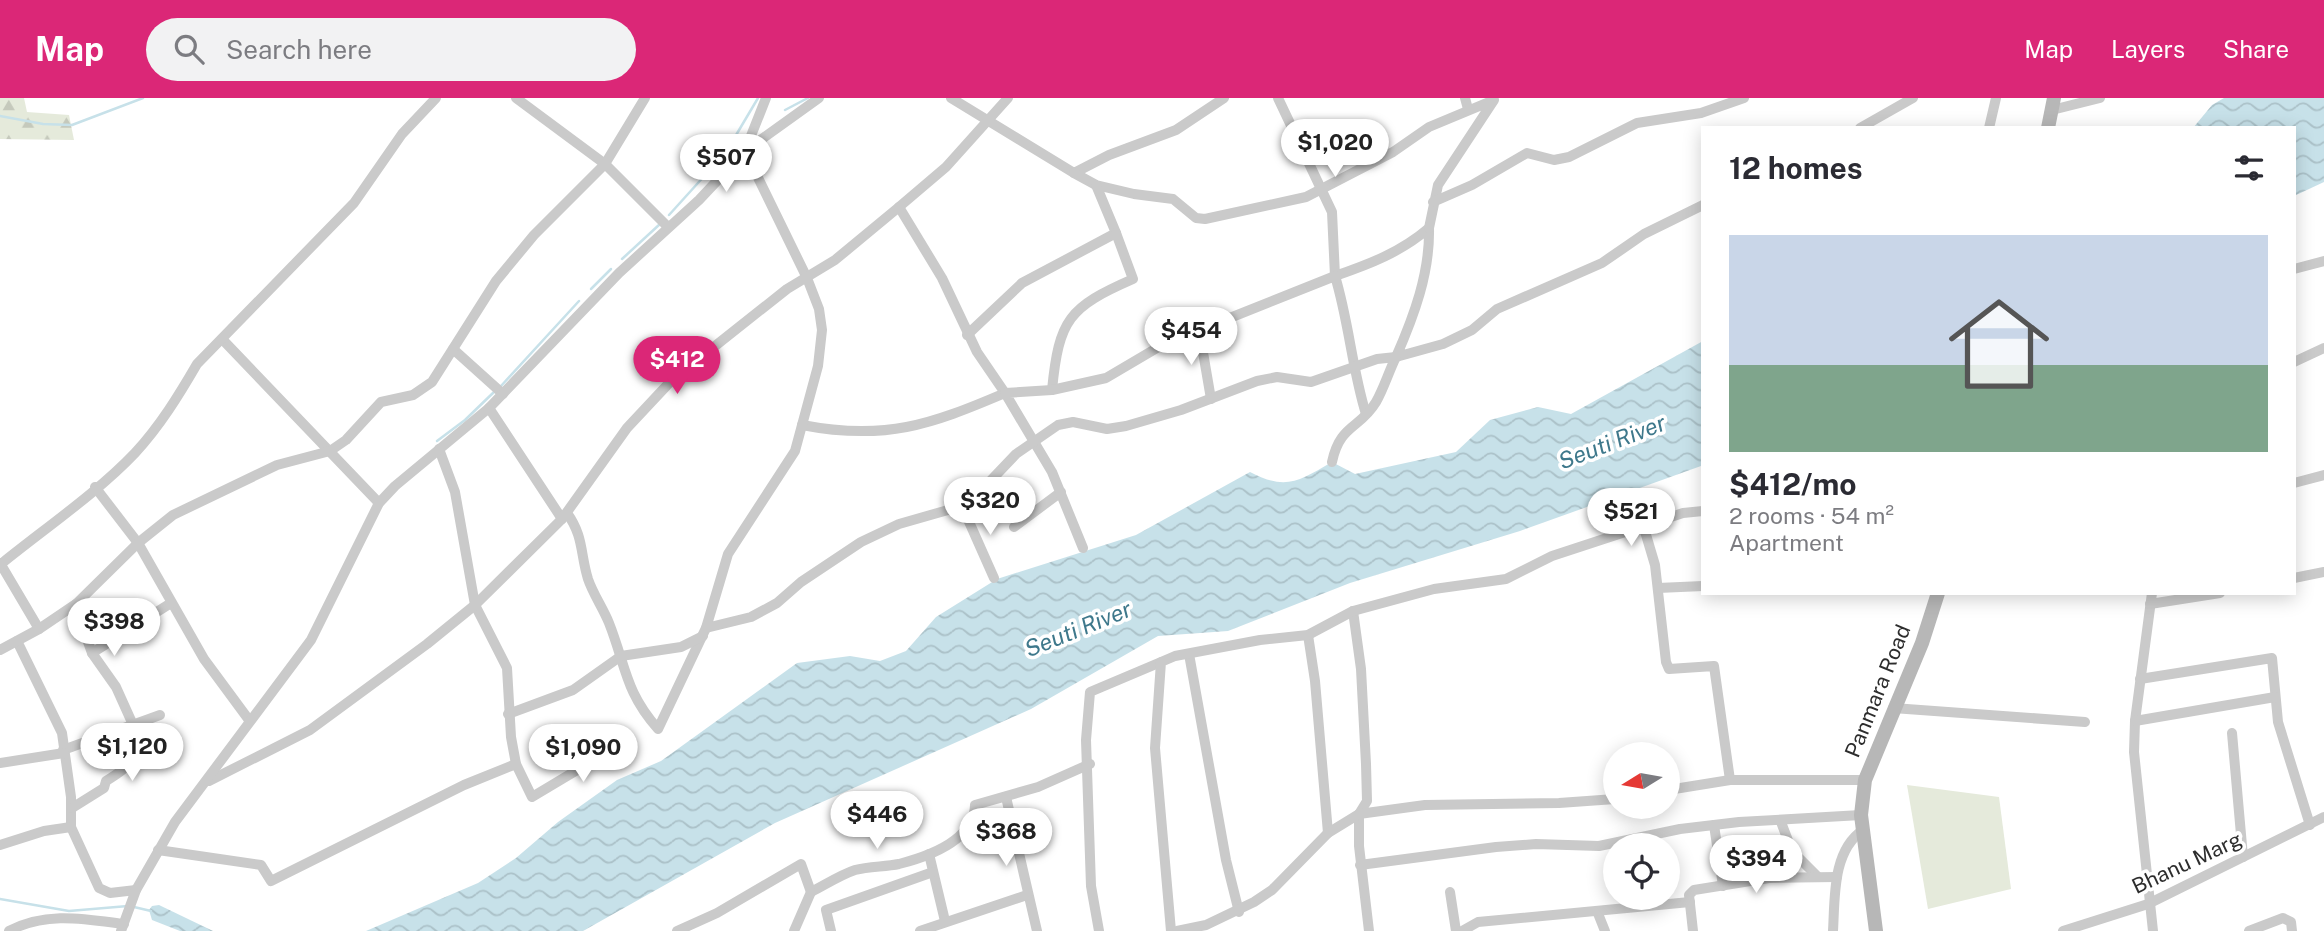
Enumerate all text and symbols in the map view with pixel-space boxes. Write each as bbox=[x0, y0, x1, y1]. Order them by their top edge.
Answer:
search box bbox=[146, 18, 636, 81]
text: Map bbox=[35, 30, 104, 68]
icon: search bbox=[170, 30, 208, 68]
text: Search here bbox=[226, 34, 372, 65]
text: Map bbox=[2024, 35, 2073, 63]
text: Layers bbox=[2111, 35, 2185, 63]
text: Share bbox=[2223, 35, 2289, 63]
pin: $1,020 bbox=[1278, 120, 1392, 179]
text: $1,020 bbox=[1297, 128, 1373, 155]
pin: $507 bbox=[685, 134, 767, 194]
text: $507 bbox=[696, 143, 756, 170]
icon: filters bbox=[2230, 149, 2268, 187]
text: 12 homes bbox=[1729, 150, 1863, 186]
icon: home bbox=[1936, 281, 2062, 407]
pin: $454 bbox=[1150, 308, 1232, 367]
text: $454 bbox=[1160, 316, 1222, 343]
pin: $412 bbox=[636, 336, 718, 396]
text: $412 bbox=[649, 345, 705, 372]
water label: Seuti River bbox=[1554, 409, 1670, 474]
text: $412/mo bbox=[1729, 466, 1857, 502]
pin: $320 bbox=[949, 478, 1031, 537]
text: $320 bbox=[960, 486, 1020, 513]
pin: $521 bbox=[1590, 489, 1672, 548]
text: $521 bbox=[1603, 497, 1659, 524]
text: 2 rooms · 54 m² bbox=[1729, 502, 1894, 529]
text: Apartment bbox=[1729, 529, 1844, 556]
water label: Seuti River bbox=[1020, 595, 1136, 662]
pin: $398 bbox=[73, 598, 155, 658]
text: $398 bbox=[83, 607, 145, 634]
street label: Panmara Road bbox=[1840, 621, 1916, 761]
pin: $1,120 bbox=[75, 724, 189, 783]
pin: $1,090 bbox=[526, 724, 640, 784]
text: $1,120 bbox=[96, 732, 168, 759]
text: $1,090 bbox=[545, 733, 621, 760]
north arrow bbox=[1603, 742, 1680, 819]
map controls bbox=[1603, 742, 1680, 910]
pin: $446 bbox=[836, 792, 918, 851]
text: $446 bbox=[846, 800, 908, 827]
pin: $368 bbox=[965, 808, 1047, 868]
text: $368 bbox=[975, 817, 1037, 844]
street label: Bhanu Marg bbox=[2128, 826, 2246, 899]
button: locate bbox=[1603, 833, 1680, 910]
pin: $394 bbox=[1715, 836, 1797, 895]
text: $394 bbox=[1725, 844, 1787, 871]

